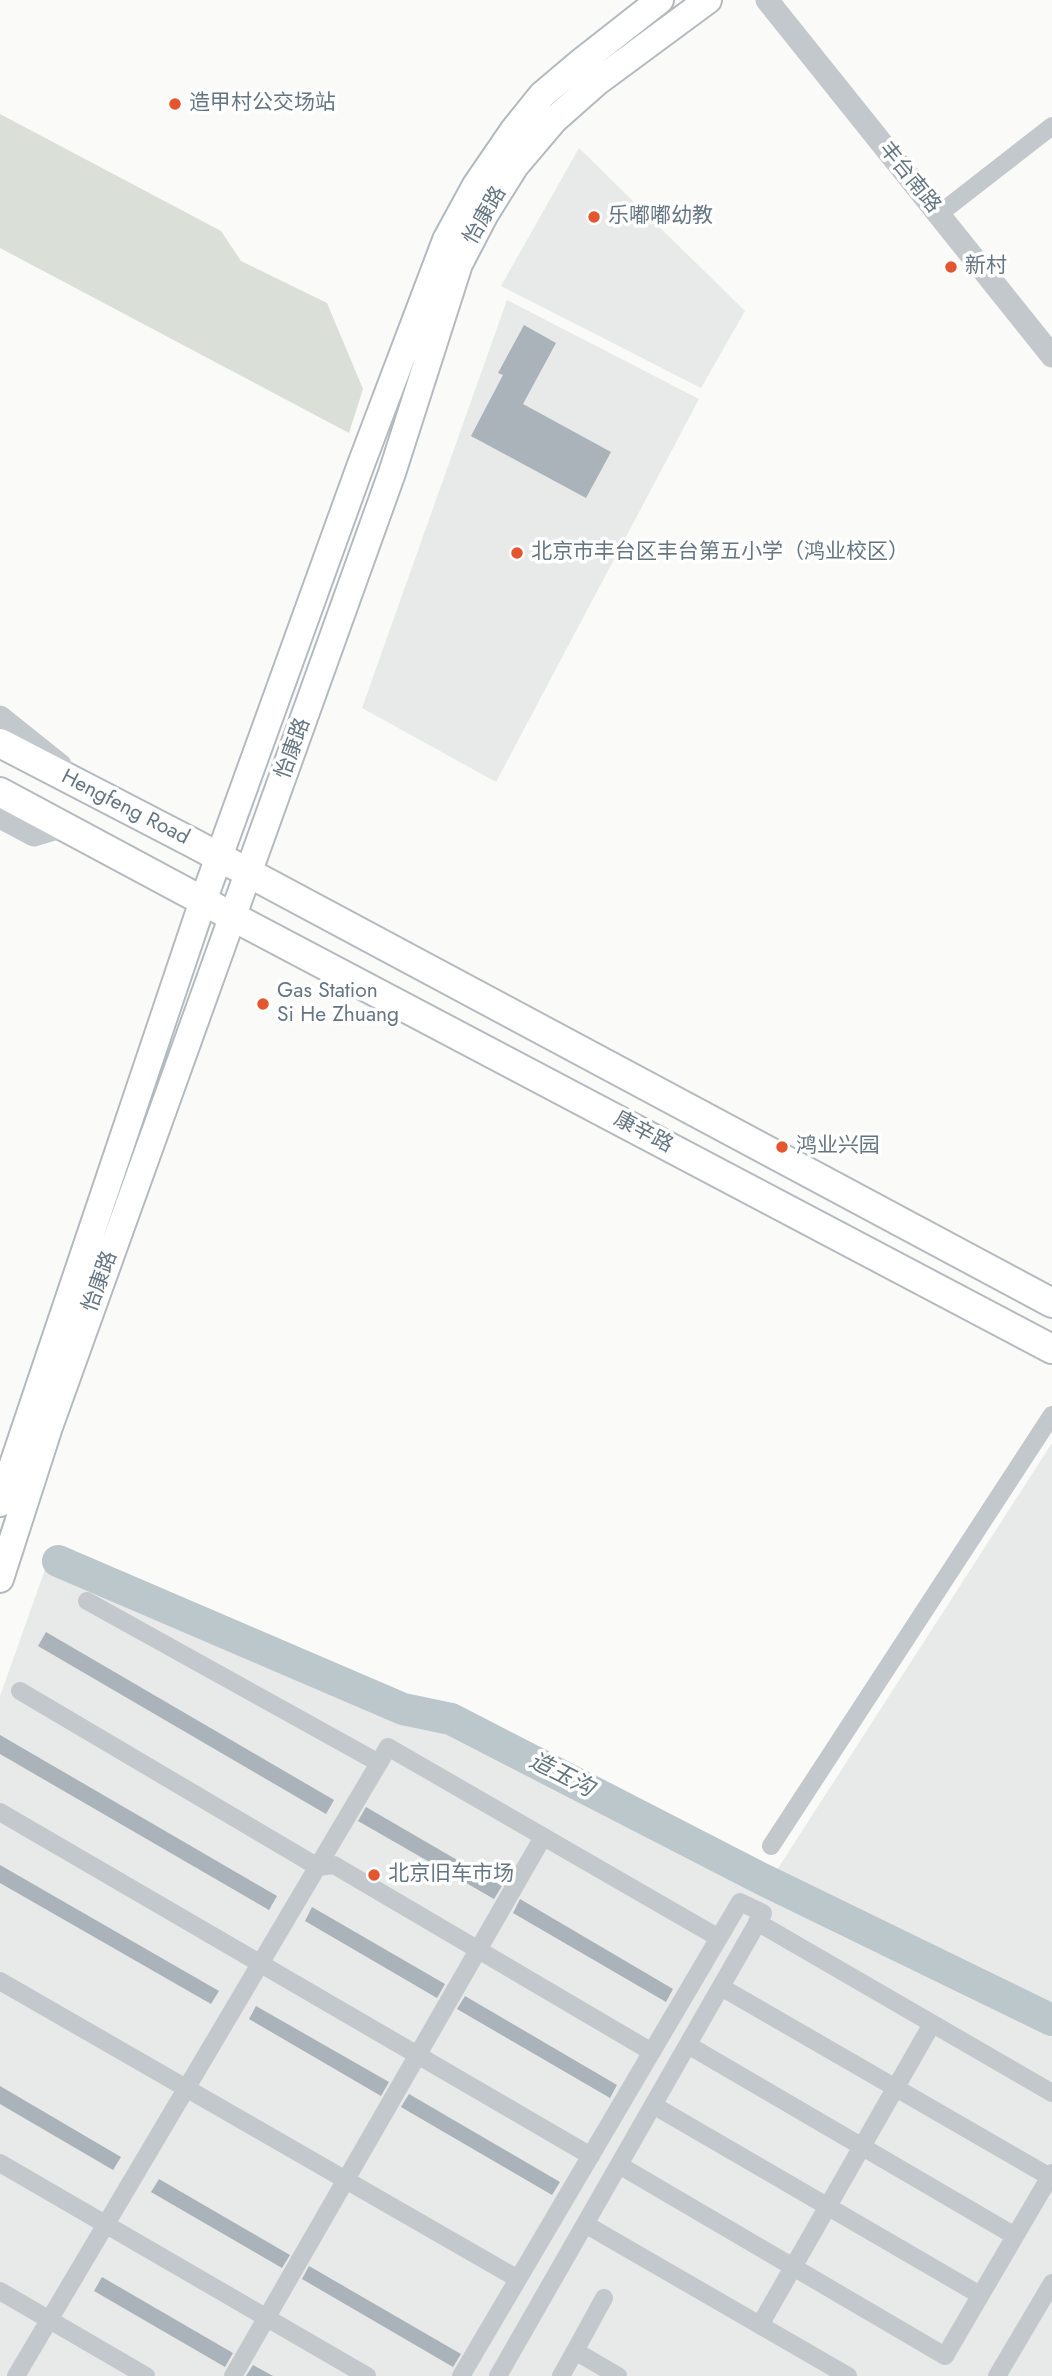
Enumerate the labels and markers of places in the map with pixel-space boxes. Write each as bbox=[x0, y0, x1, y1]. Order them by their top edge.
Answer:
place label: 造甲村公交场站 bbox=[189, 91, 336, 117]
marker: 造甲村公交场站 bbox=[167, 96, 183, 112]
place label: 乐嘟嘟幼教 bbox=[608, 204, 713, 230]
marker: 乐嘟嘟幼教 bbox=[586, 209, 602, 225]
place label: 新村 bbox=[965, 254, 1007, 280]
marker: 新村 bbox=[943, 259, 959, 275]
place label: 北京市丰台区丰台第五小学（鸿业校区） bbox=[531, 540, 909, 566]
marker: 北京市丰台区丰台第五小学（鸿业校区） bbox=[509, 545, 525, 561]
place label: Gas Station Si He Zhuang bbox=[277, 979, 399, 1029]
marker: Gas Station Si He Zhuang bbox=[255, 996, 271, 1012]
place label: 鸿业兴园 bbox=[796, 1134, 880, 1160]
marker: 鸿业兴园 bbox=[774, 1139, 790, 1155]
place label: 北京旧车市场 bbox=[388, 1862, 514, 1888]
marker: 北京旧车市场 bbox=[366, 1867, 382, 1883]

